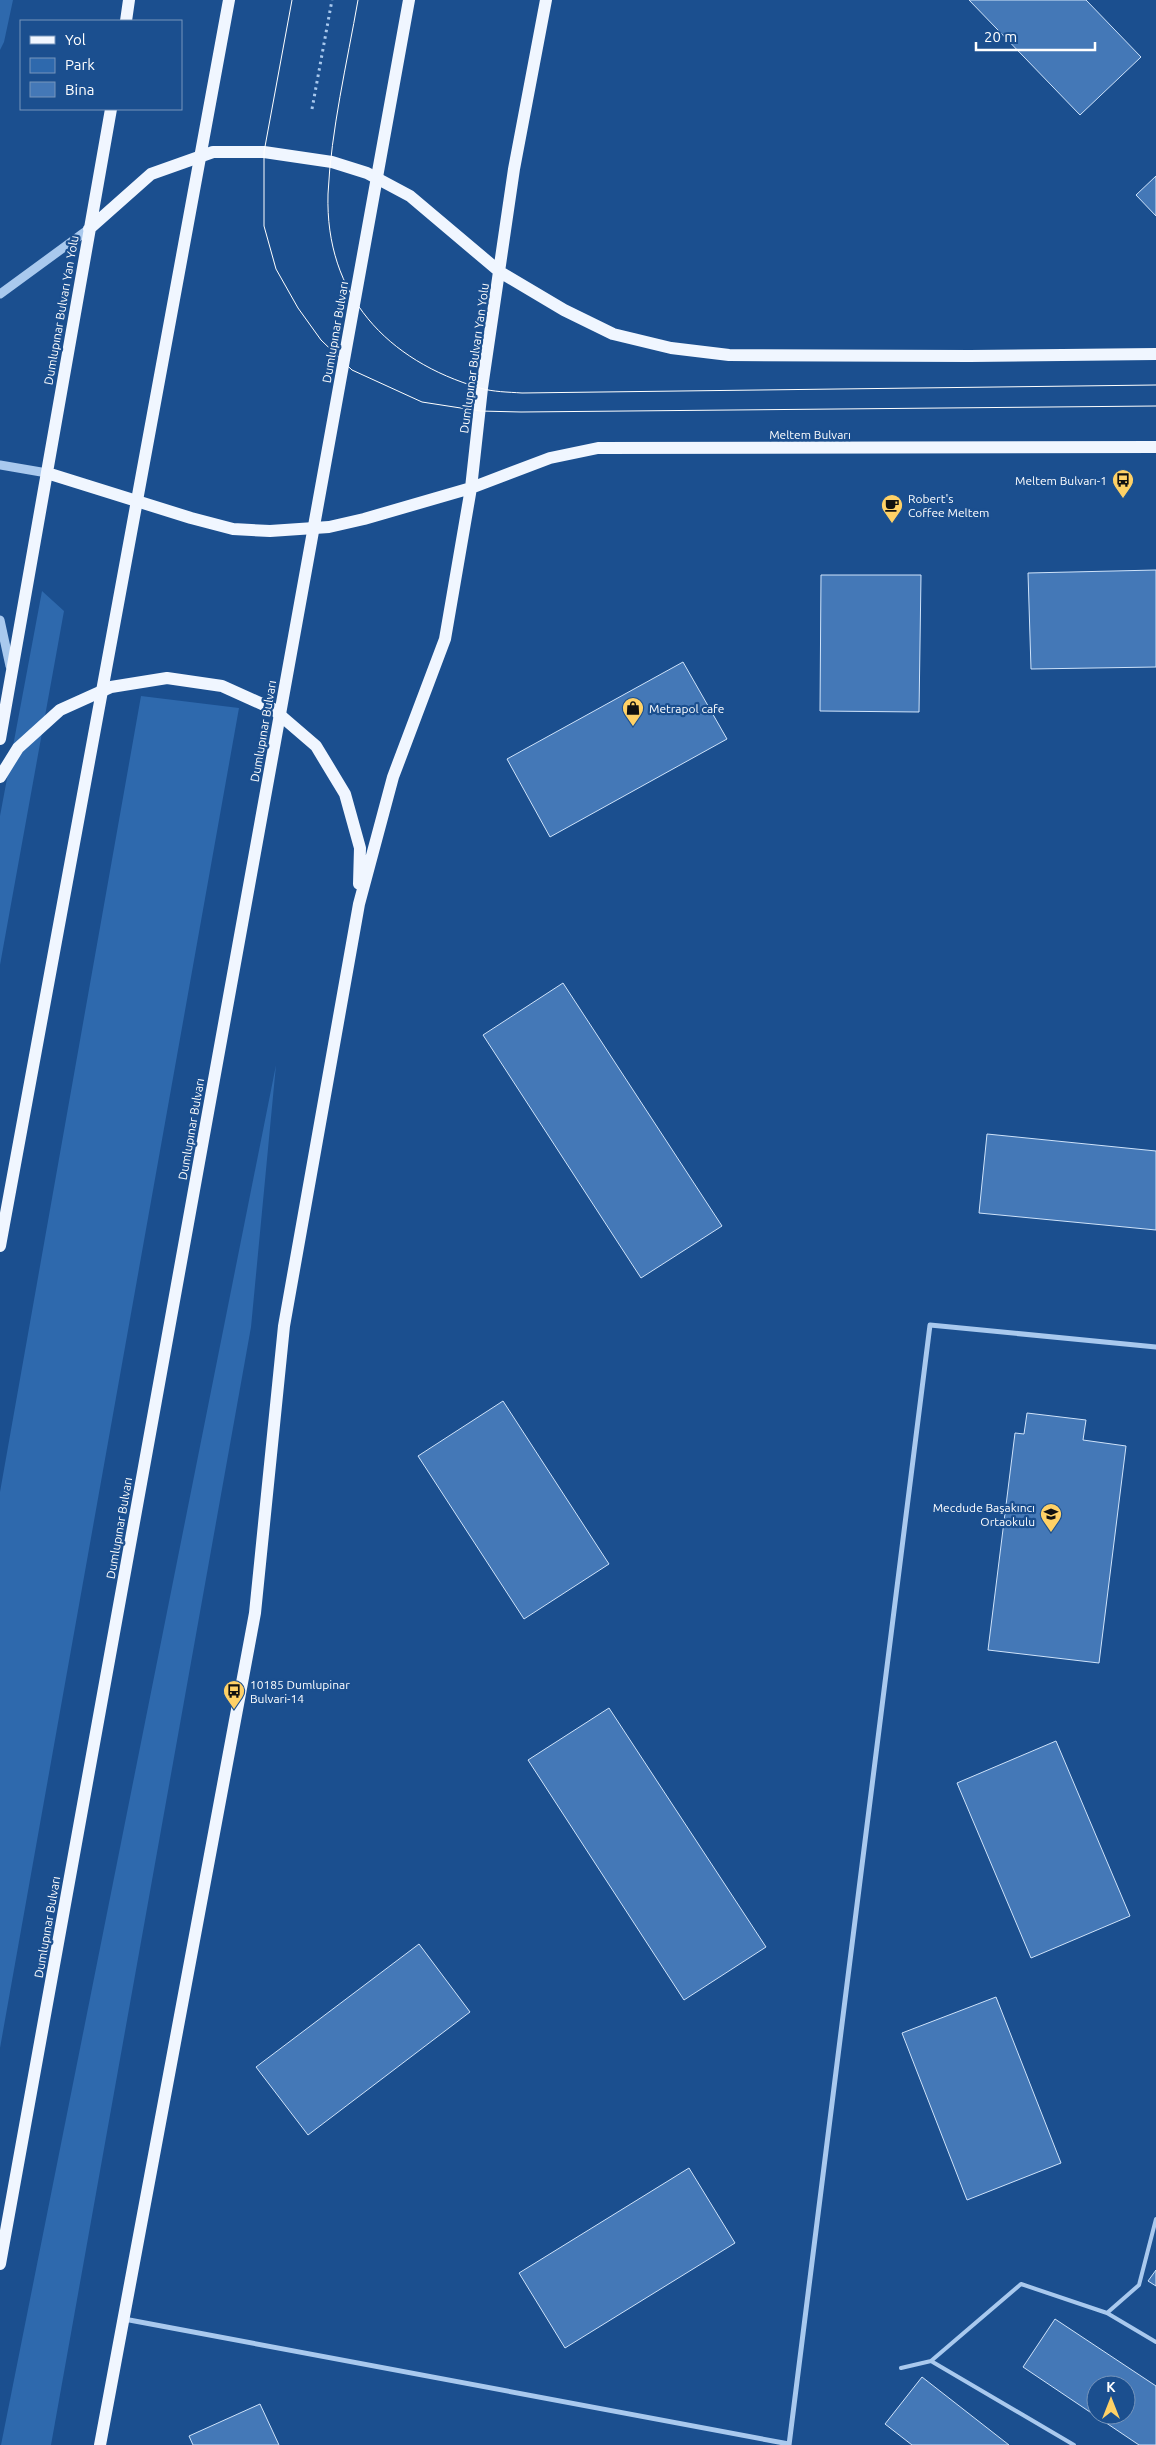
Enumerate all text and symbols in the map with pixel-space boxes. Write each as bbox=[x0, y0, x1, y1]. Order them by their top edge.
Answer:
legend bbox=[20, 20, 182, 110]
scale bar bbox=[976, 20, 1095, 52]
text: 20 m bbox=[984, 28, 1017, 45]
text: Yol bbox=[65, 31, 86, 48]
text: Park bbox=[65, 56, 95, 73]
text: Bina bbox=[65, 81, 94, 98]
street label: Dumlupınar Bulvarı Yan Yolu bbox=[41, 234, 81, 386]
street label: Dumlupınar Bulvarı bbox=[320, 280, 350, 384]
street label: Dumlupınar Bulvarı Yan Yolu bbox=[457, 282, 491, 434]
street label: Meltem Bulvarı bbox=[769, 428, 851, 441]
bus stop icon: Meltem Bulvarı-1 bbox=[1111, 468, 1135, 499]
place label: Meltem Bulvarı-1 bbox=[1015, 474, 1107, 487]
place label: Robert's Coffee Meltem bbox=[908, 492, 989, 519]
cafe icon: Robert's Coffee Meltem bbox=[880, 493, 904, 524]
street label: Dumlupınar Bulvarı bbox=[248, 679, 278, 783]
shop icon: Metrapol cafe bbox=[621, 696, 645, 727]
place label: Metrapol cafe bbox=[649, 702, 724, 715]
street label: Dumlupınar Bulvarı bbox=[176, 1077, 206, 1181]
street label: Dumlupınar Bulvarı bbox=[104, 1476, 134, 1580]
place label: Mecdude Başakıncı Ortaokulu bbox=[933, 1501, 1035, 1528]
school or university icon: Mecdude Başakıncı Ortaokulu bbox=[1039, 1502, 1063, 1533]
place label: 10185 Dumlupinar Bulvari-14 bbox=[250, 1678, 350, 1705]
bus stop icon: 10185 Dumlupinar Bulvari-14 bbox=[222, 1679, 246, 1710]
street label: Dumlupınar Bulvarı bbox=[32, 1875, 62, 1979]
north arrow bbox=[1086, 2375, 1136, 2425]
text: K bbox=[1106, 2379, 1116, 2395]

